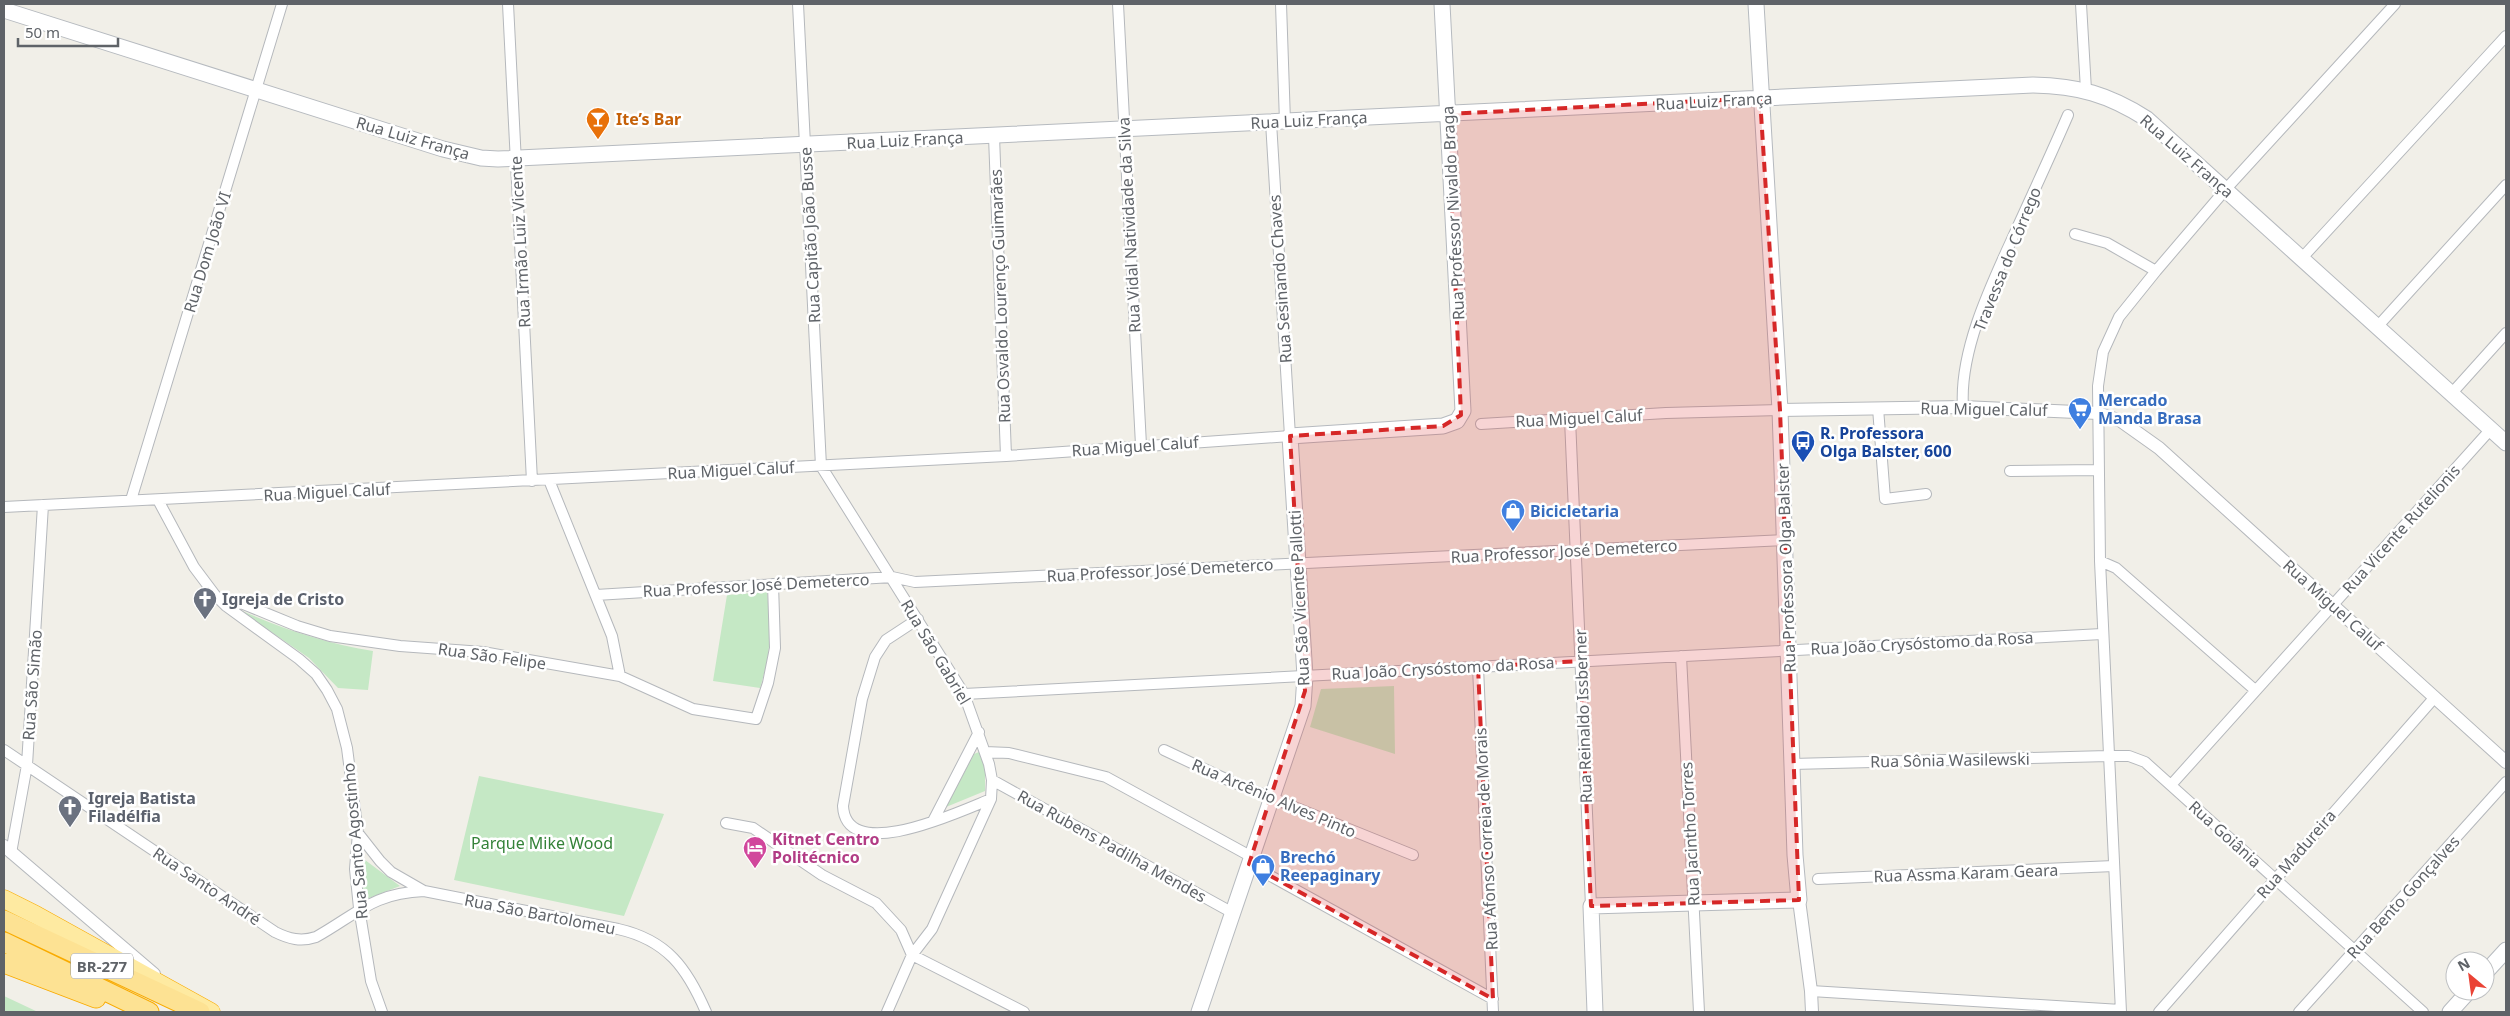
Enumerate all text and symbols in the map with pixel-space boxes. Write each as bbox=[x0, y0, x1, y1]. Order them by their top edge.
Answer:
scale bar bbox=[18, 15, 118, 47]
text: 50 m bbox=[25, 22, 60, 42]
street label: Rua Luiz França bbox=[1655, 87, 1773, 115]
street label: Rua Professor Nivaldo Braga bbox=[1436, 105, 1470, 321]
bar icon: Ite’s Bar bbox=[585, 106, 611, 140]
street label: Rua Luiz França bbox=[1250, 106, 1368, 134]
place label: Ite’s Bar bbox=[616, 108, 681, 130]
street label: Rua Luiz França bbox=[2136, 109, 2238, 203]
street label: Rua Luiz França bbox=[354, 111, 472, 165]
street label: Rua Vidal Natividade da Silva bbox=[1112, 117, 1146, 333]
street label: Rua Luiz França bbox=[846, 126, 964, 154]
street label: Rua Capitão João Busse bbox=[794, 146, 826, 324]
street label: Rua Irmão Luiz Vicente bbox=[505, 156, 535, 328]
street label: Rua Osvaldo Lourenço Guimarães bbox=[985, 169, 1015, 423]
street label: Travessa do Córrego bbox=[1968, 184, 2046, 334]
street label: Rua Dom João VI bbox=[178, 189, 236, 315]
street label: Rua Sesinando Chaves bbox=[1263, 194, 1297, 364]
place label: Mercado Manda Brasa bbox=[2098, 389, 2202, 429]
supermarket icon: Mercado Manda Brasa bbox=[2067, 396, 2093, 430]
street label: Rua Miguel Caluf bbox=[1920, 397, 2049, 421]
street label: Rua Miguel Caluf bbox=[1515, 404, 1645, 432]
place label: R. Professora Olga Balster, 600 bbox=[1820, 422, 1952, 462]
bus stop icon: R. Professora Olga Balster, 600 bbox=[1790, 429, 1816, 463]
street label: Rua Miguel Caluf bbox=[1071, 430, 1201, 461]
street label: Rua Miguel Caluf bbox=[667, 456, 797, 484]
street label: Rua Vicente Rutelionis bbox=[2337, 460, 2465, 598]
street label: Rua Professora Olga Balster bbox=[1771, 462, 1801, 673]
street label: Rua Miguel Caluf bbox=[263, 478, 393, 506]
shop icon: Bicicletaria bbox=[1500, 498, 1526, 532]
place label: Bicicletaria bbox=[1530, 500, 1619, 522]
street label: Rua São Vicente Pallotti bbox=[1283, 509, 1315, 687]
street label: Rua Professor José Demeterco bbox=[1450, 534, 1678, 568]
street label: Rua Professor José Demeterco bbox=[1046, 553, 1274, 587]
street label: Rua Miguel Caluf bbox=[2278, 554, 2389, 657]
street label: Rua Professor José Demeterco bbox=[642, 568, 870, 602]
church icon: Igreja de Cristo bbox=[192, 586, 218, 620]
place label: Igreja de Cristo bbox=[222, 588, 344, 610]
street label: Rua São Gabriel bbox=[896, 595, 976, 709]
street label: Rua João Crysóstomo da Rosa bbox=[1810, 626, 2034, 660]
street label: Rua Reinaldo Issberner bbox=[1569, 628, 1597, 804]
street label: Rua São Simão bbox=[17, 629, 47, 741]
street label: Rua São Felipe bbox=[436, 638, 548, 674]
street label: Rua João Crysóstomo da Rosa bbox=[1331, 651, 1555, 685]
street label: Rua Afonso Correia de Morais bbox=[1469, 727, 1503, 951]
street label: Rua Sônia Wasilewski bbox=[1870, 748, 2030, 772]
street label: Rua Arcênio Alves Pinto bbox=[1188, 753, 1360, 843]
street label: Rua Jacintho Torres bbox=[1675, 761, 1705, 907]
street label: Rua Santo Agostinho bbox=[337, 762, 373, 920]
street label: Rua Rubens Padilha Mendes bbox=[1013, 785, 1211, 907]
place label: Igreja Batista Filadélfia bbox=[88, 787, 196, 827]
church icon: Igreja Batista Filadélfia bbox=[57, 794, 83, 828]
street label: Rua Goiânia bbox=[2184, 796, 2266, 872]
street label: Rua Madureira bbox=[2251, 805, 2341, 903]
place label: Kitnet Centro Politécnico bbox=[772, 828, 879, 868]
street label: Rua Bento Gonçalves bbox=[2342, 831, 2464, 963]
park label: Parque Mike Wood bbox=[471, 832, 613, 854]
hotel icon: Kitnet Centro Politécnico bbox=[742, 835, 768, 869]
street label: Rua Santo André bbox=[149, 842, 265, 930]
place label: Brechó Reepaginary bbox=[1280, 846, 1381, 886]
shop icon: Brechó Reepaginary bbox=[1250, 853, 1276, 887]
street label: Rua Assma Karam Geara bbox=[1873, 859, 2059, 887]
street label: Rua São Bartolomeu bbox=[462, 889, 618, 939]
north arrow bbox=[2445, 951, 2495, 1001]
text: N bbox=[2454, 953, 2473, 975]
road number: BR-277 bbox=[71, 954, 133, 978]

